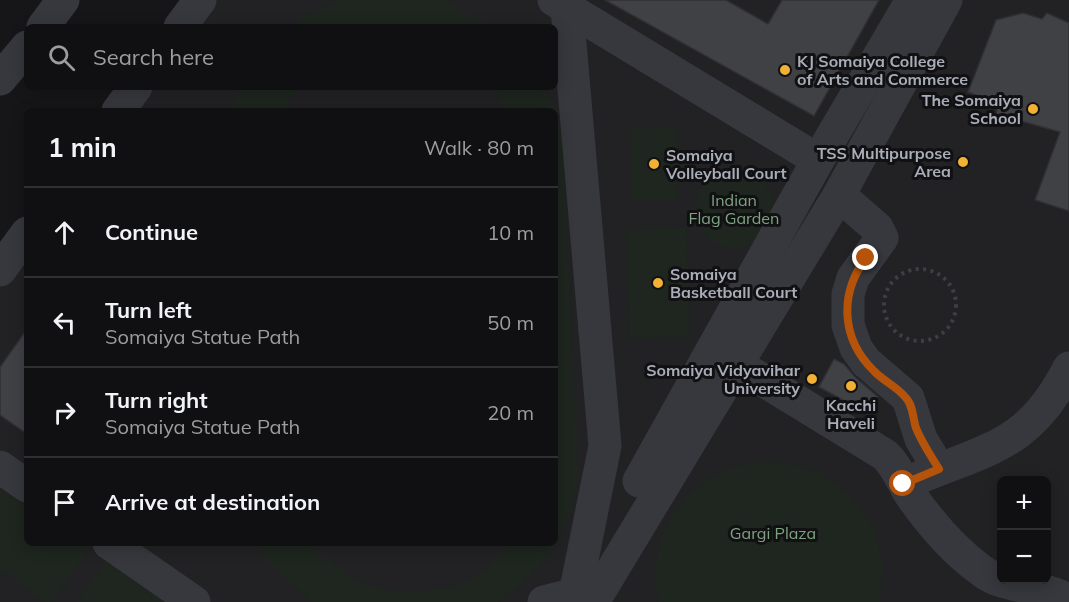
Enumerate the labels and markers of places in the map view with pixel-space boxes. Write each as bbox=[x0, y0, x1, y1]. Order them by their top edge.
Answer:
place label: KJ Somaiya College of Arts and Commerce bbox=[797, 51, 968, 89]
marker: KJ Somaiya College of Arts and Commerce bbox=[778, 63, 792, 77]
place label: The Somaiya School bbox=[922, 90, 1021, 128]
marker: The Somaiya School bbox=[1026, 102, 1040, 116]
place label: TSS Multipurpose Area bbox=[817, 143, 951, 181]
place label: Somaiya Volleyball Court bbox=[665, 145, 786, 183]
marker: TSS Multipurpose Area bbox=[956, 155, 970, 169]
marker: Somaiya Volleyball Court bbox=[647, 157, 661, 171]
place label: Somaiya Basketball Court bbox=[670, 264, 797, 302]
marker: Somaiya Basketball Court bbox=[651, 276, 665, 290]
place label: Somaiya Vidyavihar University bbox=[646, 360, 801, 398]
marker: Somaiya Vidyavihar University bbox=[805, 372, 819, 386]
marker: Kacchi Haveli bbox=[844, 379, 858, 393]
place label: Kacchi Haveli bbox=[826, 395, 876, 433]

